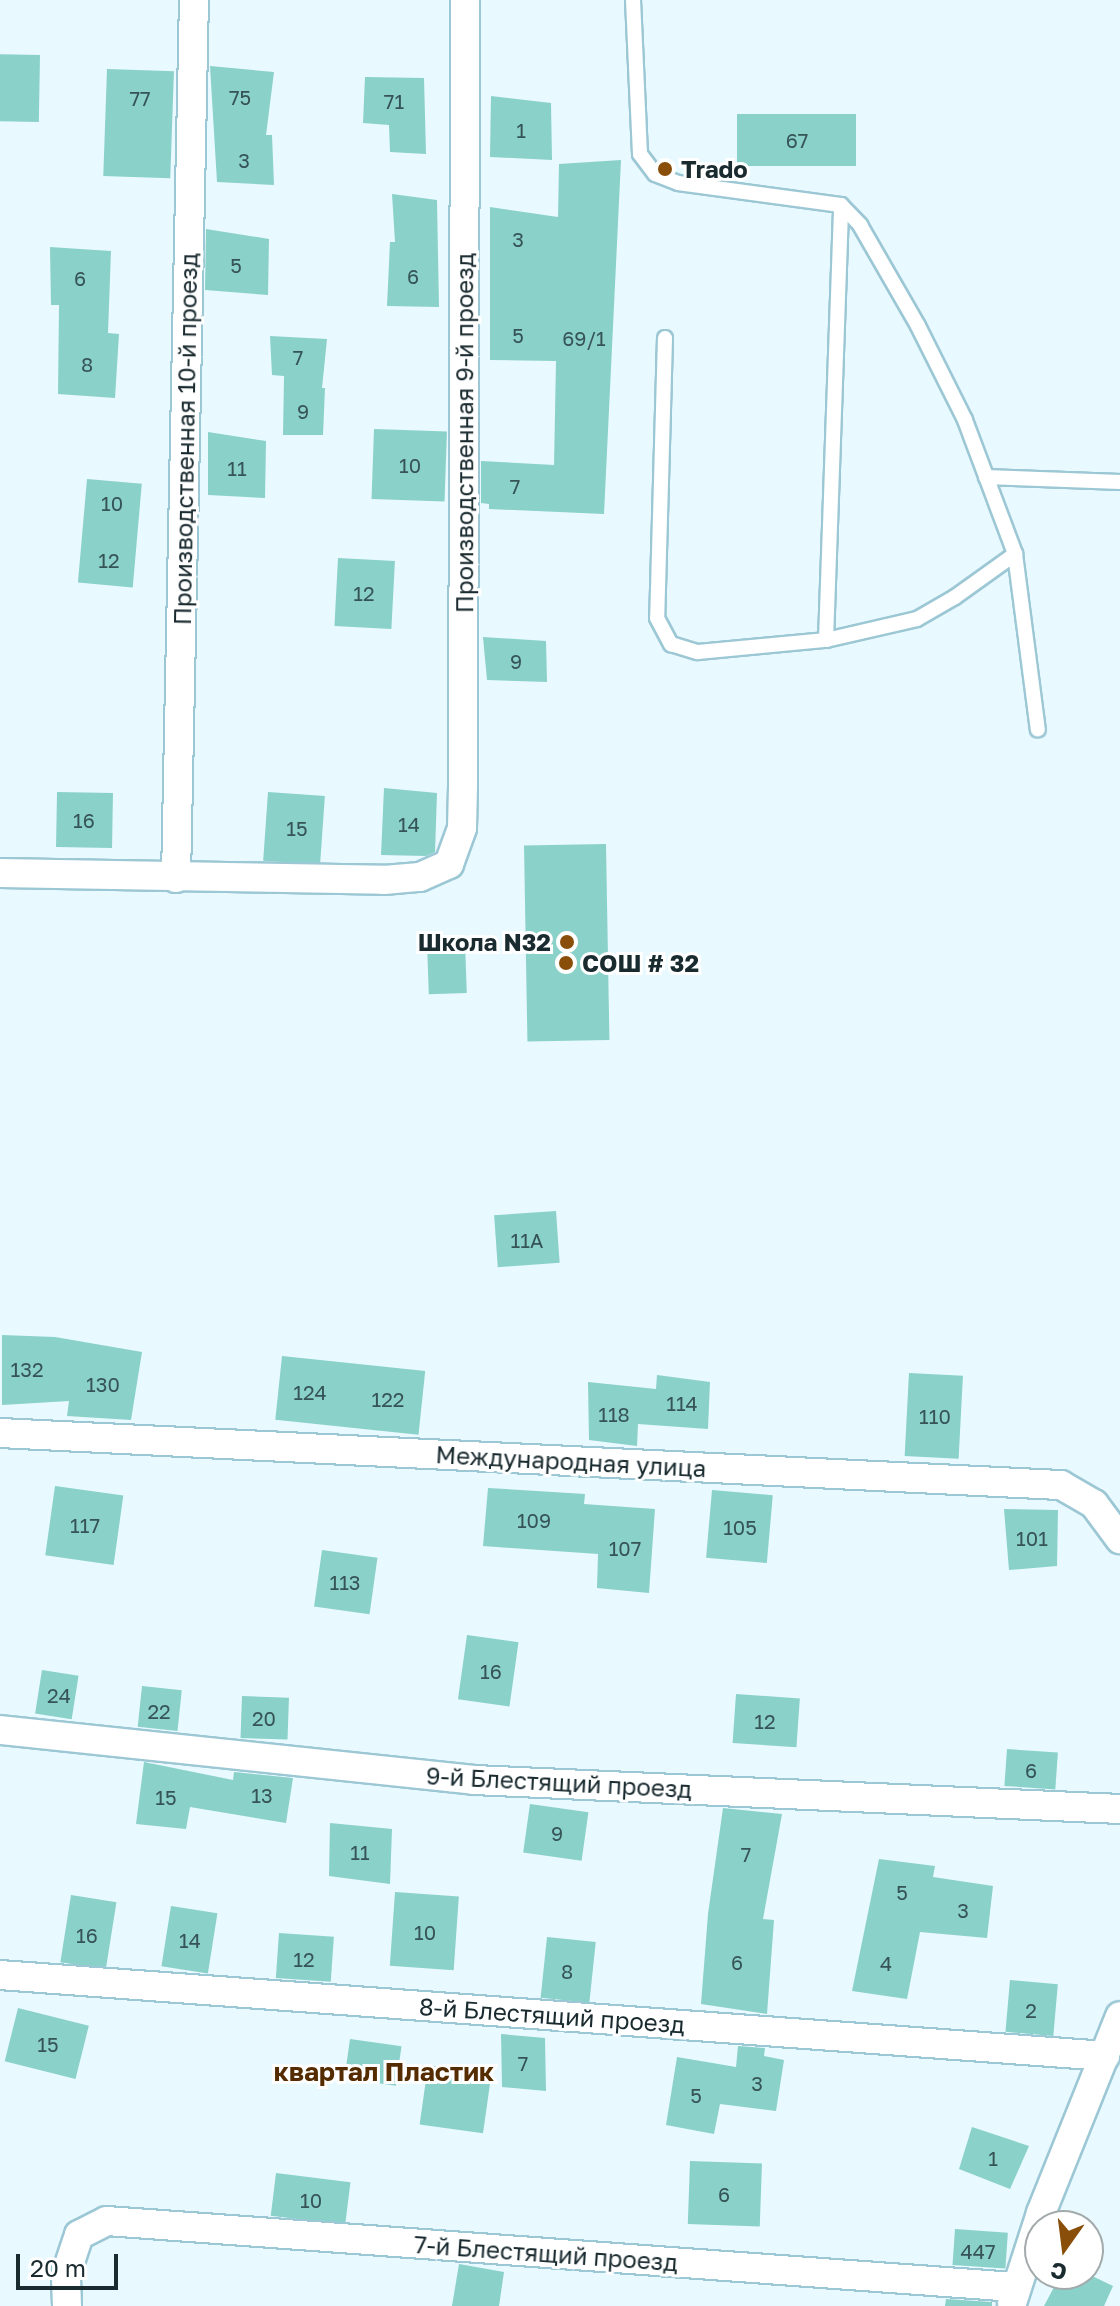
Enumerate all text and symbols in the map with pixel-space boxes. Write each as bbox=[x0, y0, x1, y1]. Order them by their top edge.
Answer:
house number: 75 bbox=[229, 85, 251, 109]
house number: 77 bbox=[129, 86, 151, 110]
house number: 71 bbox=[384, 89, 404, 113]
house number: 1 bbox=[516, 118, 526, 142]
house number: 67 bbox=[786, 128, 808, 152]
house number: 3 bbox=[238, 148, 250, 172]
place label: Trado bbox=[681, 155, 748, 183]
marker: Trado bbox=[656, 160, 674, 178]
house number: 3 bbox=[512, 227, 524, 251]
street label: Производственная 10-й проезд bbox=[167, 253, 203, 625]
house number: 5 bbox=[230, 253, 242, 277]
street label: Производственная 9-й проезд bbox=[450, 253, 478, 613]
house number: 6 bbox=[407, 264, 419, 288]
house number: 6 bbox=[74, 266, 86, 290]
house number: 5 bbox=[512, 323, 524, 347]
house number: 69/1 bbox=[562, 326, 606, 350]
house number: 7 bbox=[293, 345, 303, 369]
house number: 8 bbox=[81, 352, 93, 376]
house number: 9 bbox=[297, 399, 309, 423]
house number: 10 bbox=[399, 453, 421, 477]
house number: 11 bbox=[227, 456, 247, 480]
house number: 7 bbox=[510, 474, 520, 498]
house number: 10 bbox=[101, 491, 123, 515]
house number: 12 bbox=[98, 548, 120, 572]
house number: 12 bbox=[353, 581, 375, 605]
house number: 9 bbox=[510, 649, 522, 673]
house number: 16 bbox=[73, 808, 95, 832]
house number: 14 bbox=[398, 812, 420, 836]
house number: 15 bbox=[286, 816, 308, 840]
place label: Школа N32 bbox=[418, 928, 551, 956]
marker: Школа N32 bbox=[558, 933, 576, 951]
place label: СОШ # 32 bbox=[582, 949, 699, 977]
marker: СОШ # 32 bbox=[557, 954, 575, 972]
house number: 11А bbox=[511, 1228, 543, 1252]
house number: 132 bbox=[11, 1357, 43, 1381]
house number: 130 bbox=[86, 1372, 120, 1396]
house number: 124 bbox=[293, 1380, 327, 1404]
house number: 122 bbox=[372, 1387, 404, 1411]
house number: 114 bbox=[666, 1391, 698, 1415]
house number: 118 bbox=[598, 1402, 630, 1426]
house number: 110 bbox=[919, 1404, 951, 1428]
street label: Международная улица bbox=[435, 1440, 707, 1482]
house number: 109 bbox=[517, 1508, 551, 1532]
house number: 117 bbox=[70, 1513, 100, 1537]
house number: 105 bbox=[723, 1515, 757, 1539]
house number: 101 bbox=[1016, 1526, 1048, 1550]
house number: 107 bbox=[609, 1536, 641, 1560]
house number: 113 bbox=[329, 1570, 361, 1594]
house number: 16 bbox=[480, 1659, 502, 1683]
house number: 24 bbox=[47, 1683, 71, 1707]
house number: 22 bbox=[147, 1699, 171, 1723]
house number: 20 bbox=[252, 1706, 276, 1730]
house number: 12 bbox=[754, 1709, 776, 1733]
house number: 6 bbox=[1025, 1758, 1037, 1782]
street label: 9-й Блестящий проезд bbox=[425, 1761, 693, 1803]
house number: 13 bbox=[251, 1783, 273, 1807]
house number: 15 bbox=[155, 1785, 177, 1809]
house number: 9 bbox=[551, 1821, 563, 1845]
house number: 11 bbox=[350, 1840, 370, 1864]
house number: 7 bbox=[741, 1842, 751, 1866]
house number: 5 bbox=[896, 1880, 908, 1904]
house number: 3 bbox=[957, 1898, 969, 1922]
house number: 10 bbox=[414, 1920, 436, 1944]
house number: 16 bbox=[76, 1923, 98, 1947]
house number: 14 bbox=[179, 1928, 201, 1952]
house number: 12 bbox=[293, 1947, 315, 1971]
house number: 6 bbox=[731, 1950, 743, 1974]
house number: 4 bbox=[880, 1951, 892, 1975]
house number: 8 bbox=[561, 1959, 573, 1983]
street label: 8-й Блестящий проезд bbox=[418, 1991, 686, 2039]
house number: 2 bbox=[1025, 1998, 1037, 2022]
house number: 15 bbox=[37, 2032, 59, 2056]
house number: 7 bbox=[518, 2051, 528, 2075]
district label: квартал Пластик bbox=[274, 2056, 494, 2088]
house number: 3 bbox=[751, 2071, 763, 2095]
house number: 5 bbox=[690, 2083, 702, 2107]
house number: 1 bbox=[988, 2146, 998, 2170]
house number: 6 bbox=[718, 2182, 730, 2206]
house number: 10 bbox=[300, 2188, 322, 2212]
north arrow bbox=[1024, 2210, 1104, 2290]
street label: 7-й Блестящий проезд bbox=[413, 2229, 679, 2277]
scale bar bbox=[20, 2238, 122, 2288]
house number: 447 bbox=[961, 2239, 995, 2263]
text: 20 m bbox=[30, 2253, 86, 2282]
text: С bbox=[1048, 2257, 1069, 2287]

